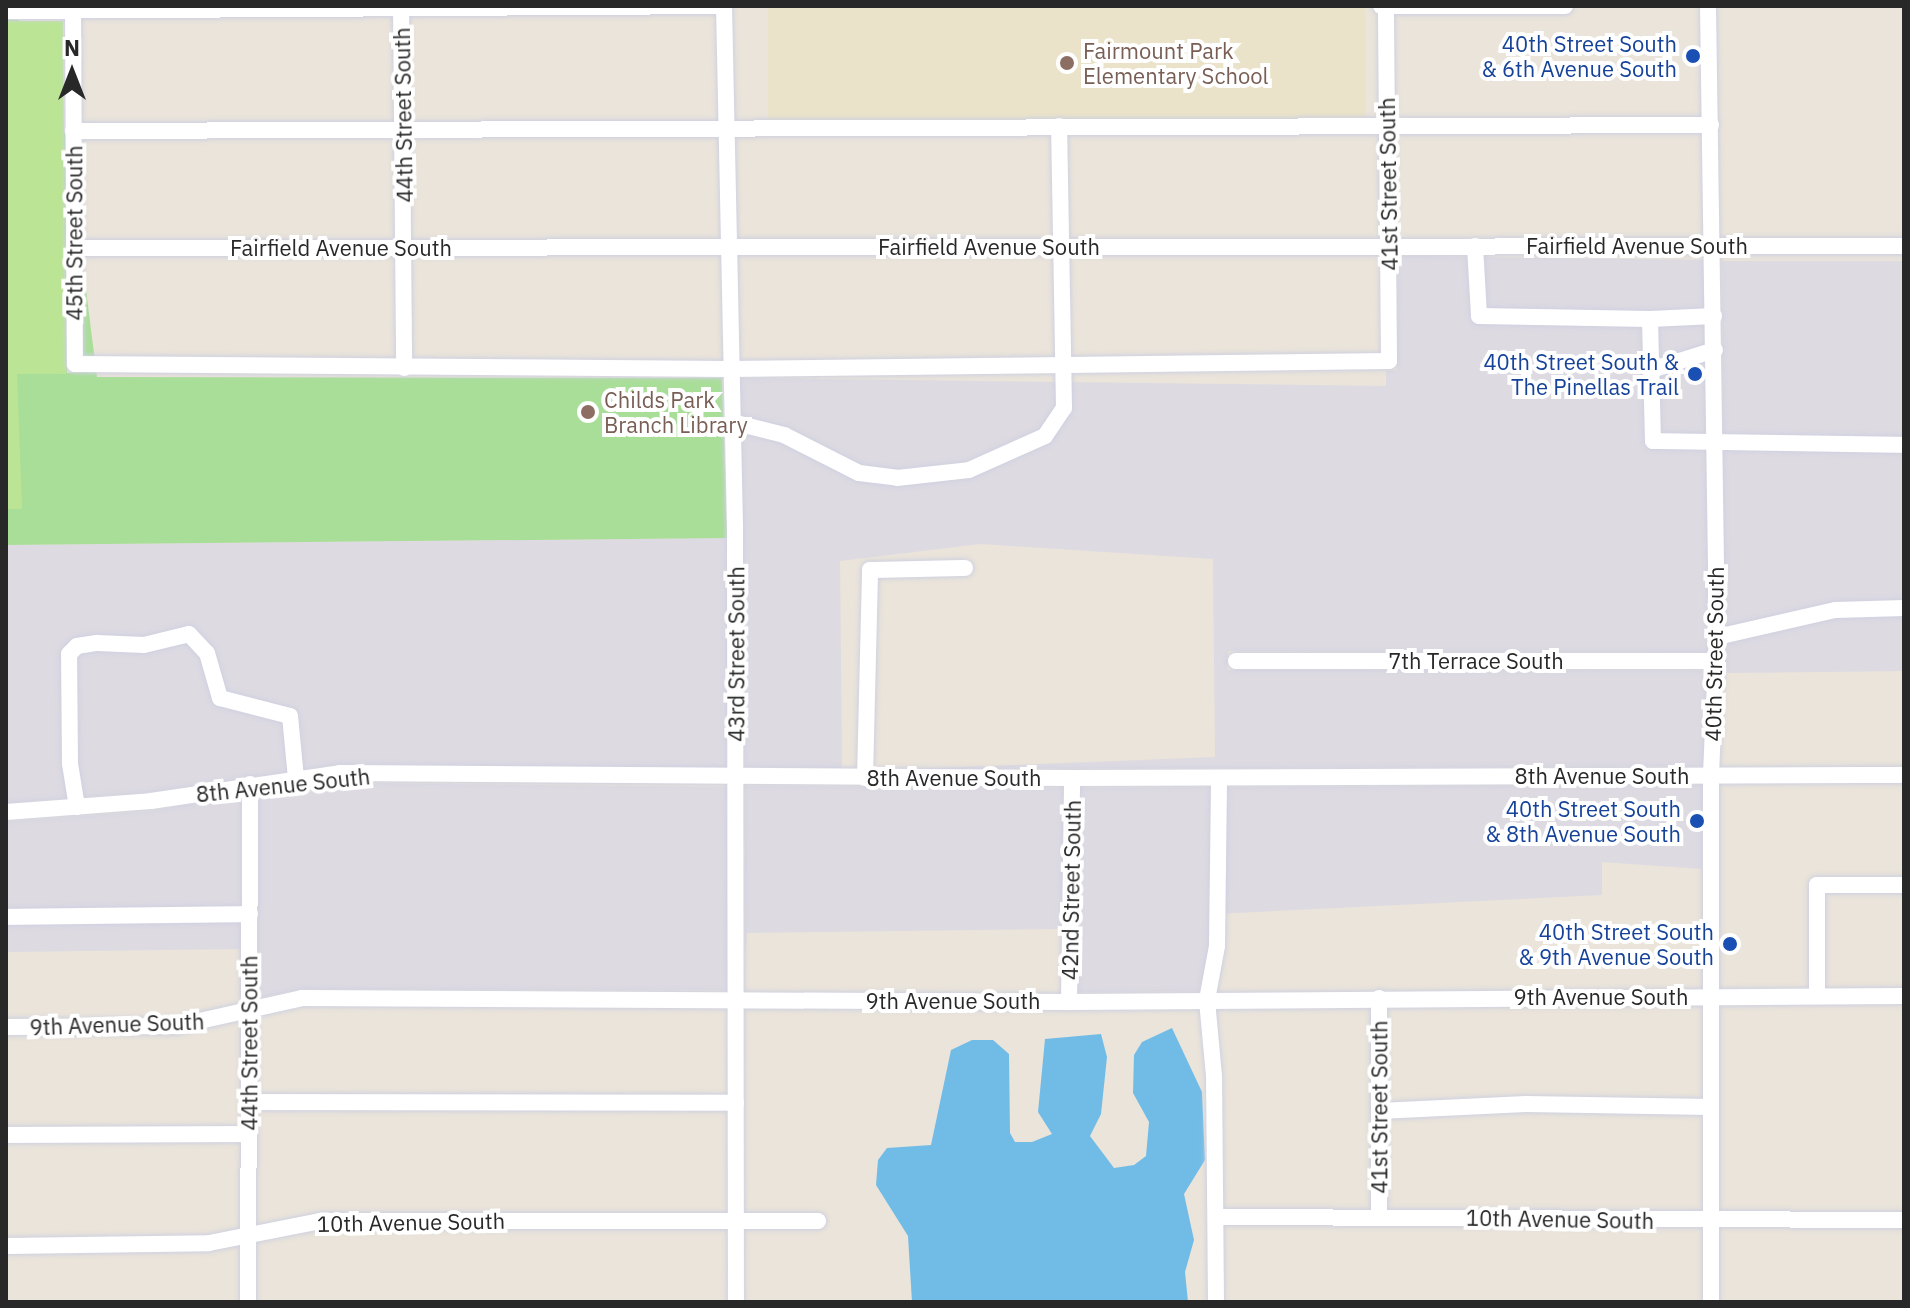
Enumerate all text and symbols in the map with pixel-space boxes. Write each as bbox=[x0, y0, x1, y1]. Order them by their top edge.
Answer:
street label: 44th Street South bbox=[388, 27, 418, 203]
place label: 40th Street South & 6th Avenue South bbox=[1481, 30, 1677, 82]
north arrow bbox=[32, 32, 112, 112]
text: N bbox=[64, 33, 80, 62]
place label: Fairmount Park Elementary School bbox=[1083, 37, 1269, 88]
marker: 40th Street South & 6th Avenue South bbox=[1684, 47, 1702, 65]
marker: Fairmount Park Elementary School bbox=[1058, 54, 1076, 72]
street label: 41st Street South bbox=[1373, 97, 1403, 271]
street label: 45th Street South bbox=[61, 145, 87, 321]
street label: Fairfield Avenue South bbox=[1526, 233, 1748, 259]
street label: Fairfield Avenue South bbox=[878, 234, 1100, 260]
street label: Fairfield Avenue South bbox=[230, 235, 452, 261]
place label: 40th Street South & The Pinellas Trail bbox=[1483, 348, 1679, 400]
marker: 40th Street South & The Pinellas Trail bbox=[1686, 365, 1704, 383]
place label: Childs Park Branch Library bbox=[604, 386, 748, 438]
marker: Childs Park Branch Library bbox=[579, 403, 597, 421]
street label: 43rd Street South bbox=[723, 566, 749, 742]
street label: 40th Street South bbox=[1699, 566, 1729, 742]
street label: 7th Terrace South bbox=[1388, 648, 1564, 674]
street label: 8th Avenue South bbox=[195, 763, 371, 807]
street label: 8th Avenue South bbox=[1514, 763, 1690, 789]
street label: 8th Avenue South bbox=[866, 765, 1042, 791]
place label: 40th Street South & 8th Avenue South bbox=[1485, 795, 1681, 846]
street label: 42nd Street South bbox=[1056, 800, 1086, 980]
marker: 40th Street South & 8th Avenue South bbox=[1688, 812, 1706, 830]
place label: 40th Street South & 9th Avenue South bbox=[1518, 918, 1714, 970]
marker: 40th Street South & 9th Avenue South bbox=[1721, 935, 1739, 953]
street label: 44th Street South bbox=[236, 955, 262, 1131]
street label: 9th Avenue South bbox=[1513, 984, 1689, 1010]
street label: 9th Avenue South bbox=[865, 988, 1041, 1014]
street label: 9th Avenue South bbox=[29, 1008, 205, 1040]
street label: 41st Street South bbox=[1366, 1020, 1392, 1194]
street label: 10th Avenue South bbox=[1466, 1204, 1654, 1234]
street label: 10th Avenue South bbox=[317, 1207, 505, 1237]

